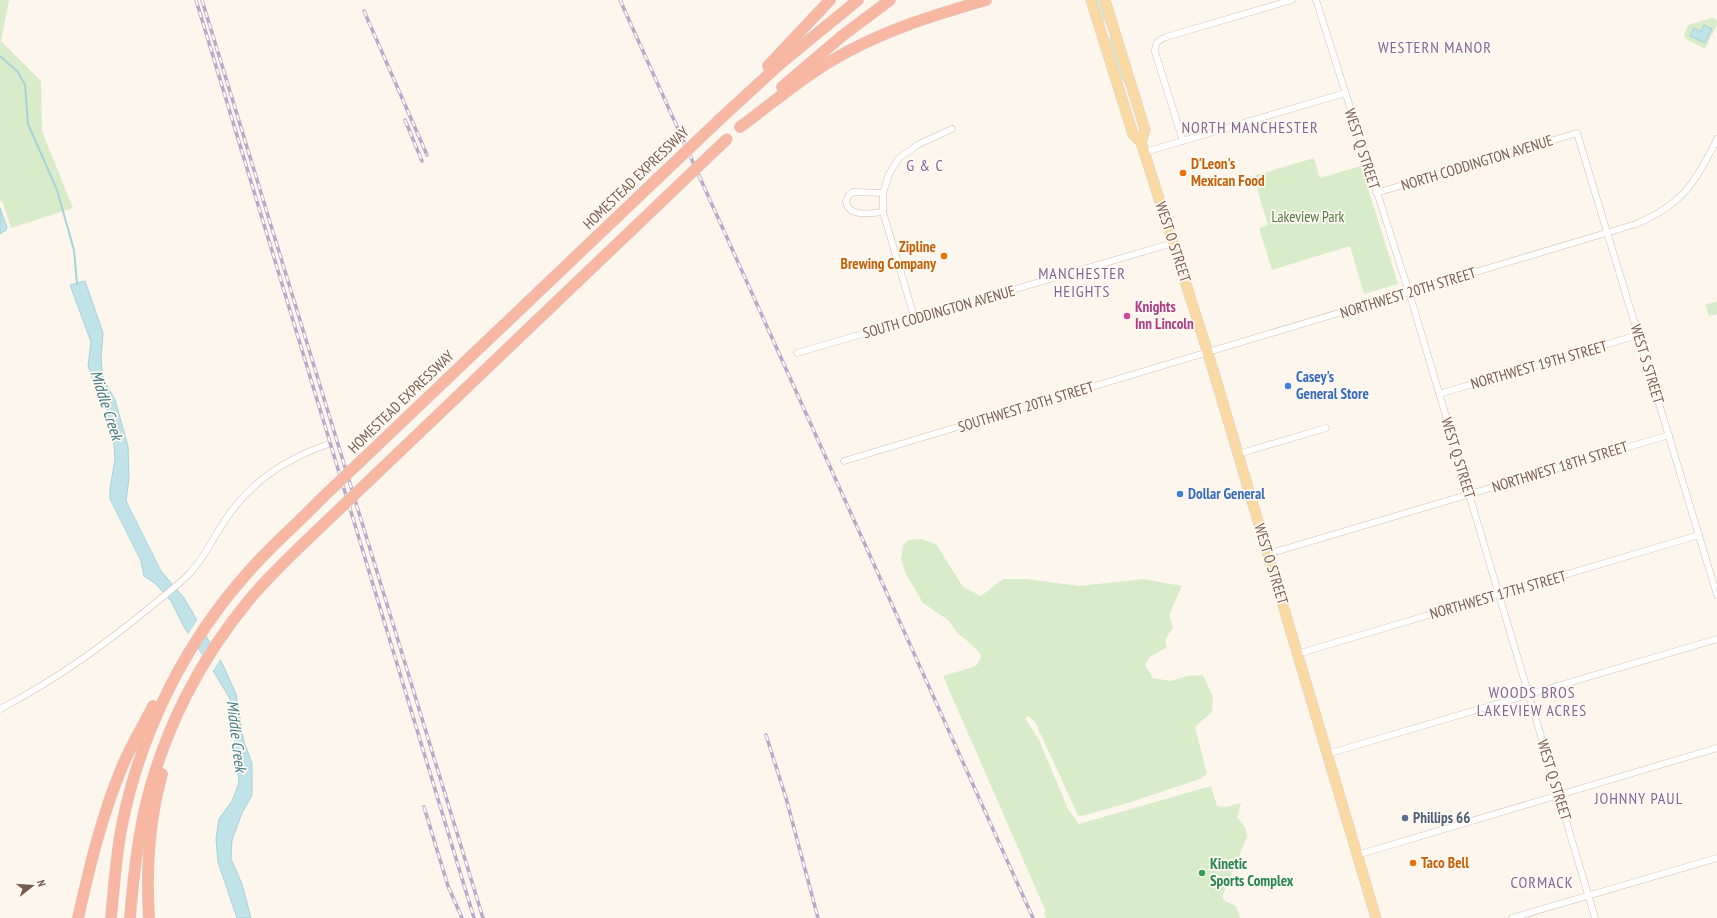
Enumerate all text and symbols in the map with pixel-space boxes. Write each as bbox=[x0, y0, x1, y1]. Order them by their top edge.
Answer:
district label: WESTERN MANOR bbox=[1378, 37, 1492, 57]
street label: WEST Q STREET bbox=[1341, 106, 1385, 192]
district label: NORTH MANCHESTER bbox=[1181, 117, 1319, 137]
street label: HOMESTEAD EXPRESSWAY bbox=[579, 122, 693, 233]
street label: NORTH CODDINGTON AVENUE bbox=[1399, 130, 1555, 195]
place label: D'Leon's Mexican Food bbox=[1191, 154, 1265, 190]
district label: G & C bbox=[906, 155, 944, 175]
marker: D'Leon's Mexican Food bbox=[1178, 168, 1188, 178]
street label: WEST O STREET bbox=[1152, 199, 1196, 285]
park label: Lakeview Park bbox=[1272, 207, 1345, 226]
place label: Zipline Brewing Company bbox=[841, 237, 937, 273]
marker: Zipline Brewing Company bbox=[939, 251, 949, 261]
district label: MANCHESTER HEIGHTS bbox=[1038, 263, 1126, 301]
street label: NORTHWEST 20TH STREET bbox=[1338, 263, 1478, 322]
street label: SOUTH CODDINGTON AVENUE bbox=[861, 281, 1017, 342]
place label: Knights Inn Lincoln bbox=[1135, 297, 1194, 333]
marker: Knights Inn Lincoln bbox=[1122, 311, 1132, 321]
street label: WEST S STREET bbox=[1626, 322, 1669, 406]
street label: NORTHWEST 19TH STREET bbox=[1468, 336, 1610, 393]
street label: HOMESTEAD EXPRESSWAY bbox=[344, 346, 458, 457]
place label: Casey's General Store bbox=[1296, 367, 1369, 403]
water label: Middle Creek bbox=[86, 368, 128, 444]
street label: SOUTHWEST 20TH STREET bbox=[956, 377, 1096, 436]
marker: Casey's General Store bbox=[1283, 381, 1293, 391]
street label: WEST Q STREET bbox=[1437, 415, 1480, 501]
street label: NORTHWEST 18TH STREET bbox=[1490, 437, 1630, 496]
place label: Dollar General bbox=[1188, 484, 1265, 503]
marker: Dollar General bbox=[1175, 489, 1185, 499]
street label: WEST O STREET bbox=[1250, 521, 1293, 607]
street label: NORTHWEST 17TH STREET bbox=[1427, 566, 1569, 623]
district label: WOODS BROS LAKEVIEW ACRES bbox=[1477, 682, 1587, 720]
water label: Middle Creek bbox=[223, 699, 252, 775]
street label: WEST Q STREET bbox=[1533, 737, 1576, 823]
district label: JOHNNY PAUL bbox=[1594, 788, 1683, 808]
place label: Phillips 66 bbox=[1413, 808, 1470, 827]
marker: Phillips 66 bbox=[1400, 813, 1410, 823]
place label: Taco Bell bbox=[1421, 853, 1469, 872]
place label: Kinetic Sports Complex bbox=[1210, 854, 1294, 890]
marker: Taco Bell bbox=[1408, 858, 1418, 868]
north arrow bbox=[12, 866, 52, 906]
marker: Kinetic Sports Complex bbox=[1197, 868, 1207, 878]
district label: CORMACK bbox=[1510, 872, 1574, 892]
text: N bbox=[34, 878, 49, 888]

